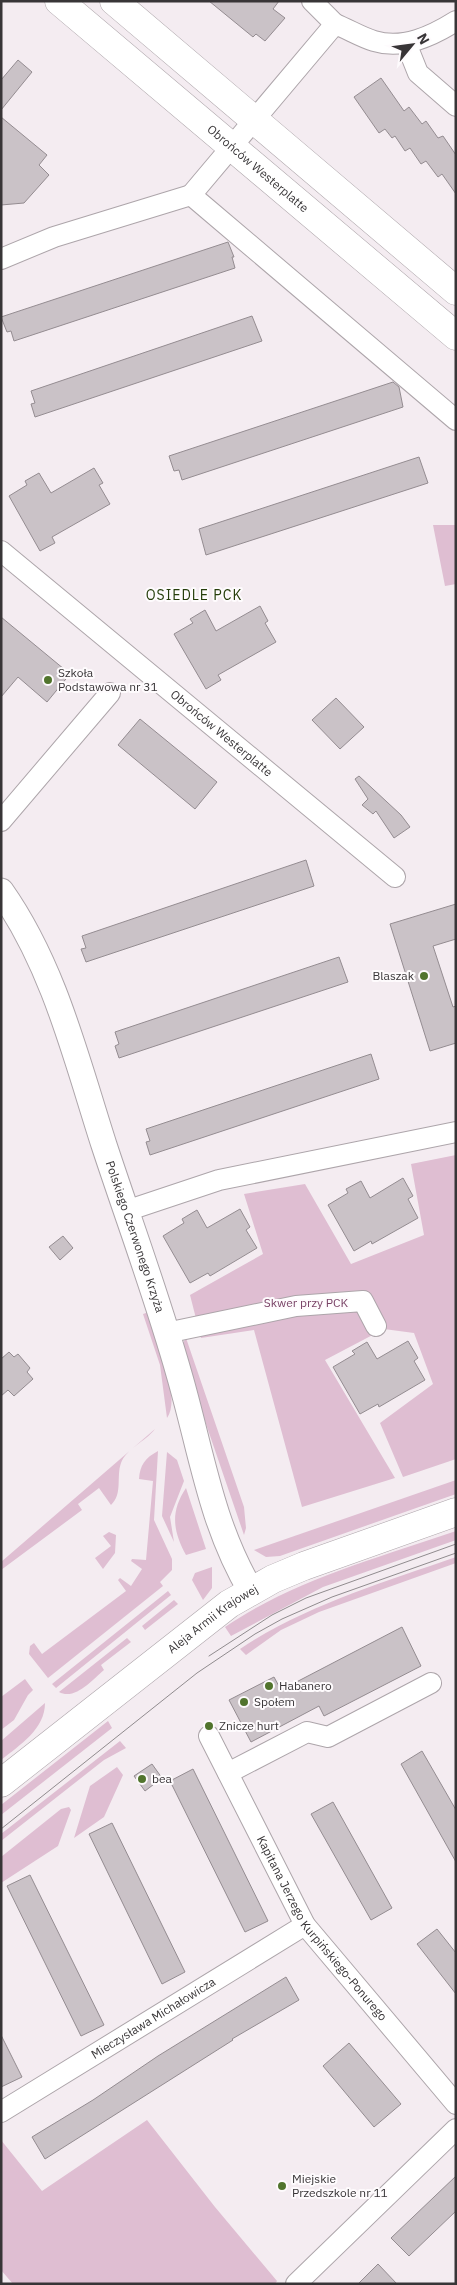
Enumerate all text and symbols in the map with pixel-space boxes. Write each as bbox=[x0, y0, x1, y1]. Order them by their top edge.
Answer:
north arrow bbox=[387, 20, 437, 70]
text: N bbox=[413, 30, 434, 47]
street label: Obrońców Westerplatte bbox=[204, 121, 312, 215]
district label: OSIEDLE PCK bbox=[146, 586, 242, 604]
place label: Szkoła Podstawowa nr 31 bbox=[58, 665, 158, 694]
marker: Szkoła Podstawowa nr 31 bbox=[42, 674, 54, 686]
street label: Obrońców Westerplatte bbox=[168, 686, 276, 780]
place label: Blaszak bbox=[372, 968, 415, 983]
marker: Blaszak bbox=[418, 970, 430, 982]
street label: Polskiego Czerwonego Krzyża bbox=[103, 1159, 168, 1315]
park label: Skwer przy PCK bbox=[264, 1295, 349, 1310]
street label: Aleja Armii Krajowej bbox=[164, 1581, 260, 1656]
place label: Habanero bbox=[279, 1678, 332, 1693]
marker: Habanero bbox=[263, 1680, 275, 1692]
place label: Społem bbox=[254, 1694, 295, 1709]
marker: Społem bbox=[238, 1696, 250, 1708]
place label: Znicze hurt bbox=[219, 1718, 279, 1733]
marker: Znicze hurt bbox=[203, 1720, 215, 1732]
place label: bea bbox=[152, 1771, 173, 1786]
marker: bea bbox=[136, 1773, 148, 1785]
street label: Kapitana Jerzego Kurpińskiego-Ponurego bbox=[254, 1833, 391, 2024]
street label: Mieczysława Michałowicza bbox=[88, 1974, 219, 2062]
place label: Miejskie Przedszkole nr 11 bbox=[292, 2171, 388, 2200]
marker: Miejskie Przedszkole nr 11 bbox=[276, 2180, 288, 2192]

